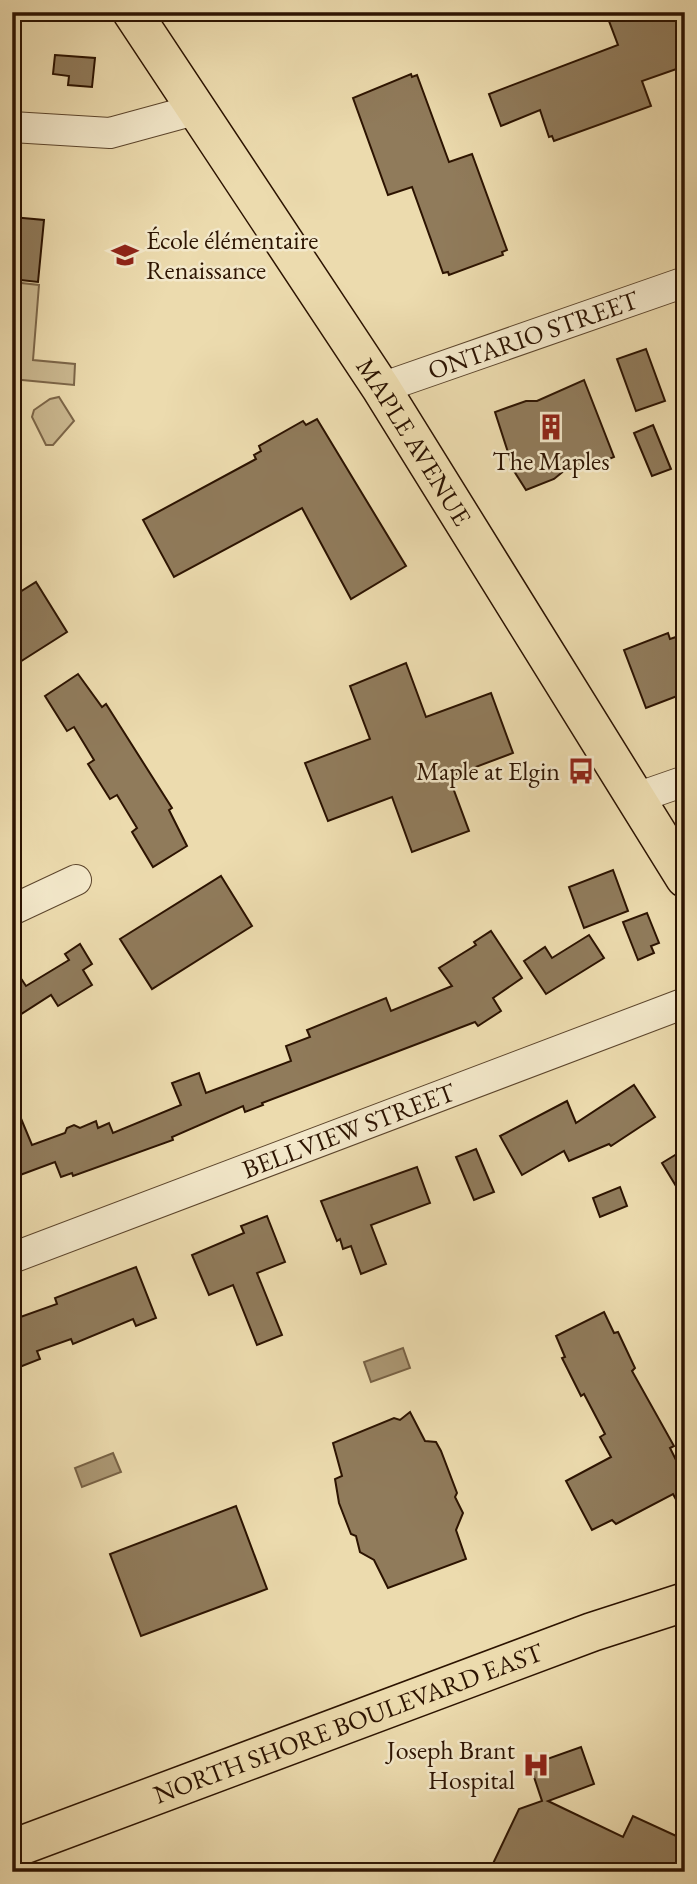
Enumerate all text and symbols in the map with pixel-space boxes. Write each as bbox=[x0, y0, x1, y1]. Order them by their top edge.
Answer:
place label: École élémentaire Renaissance bbox=[146, 223, 318, 287]
school or university icon: École élémentaire Renaissance bbox=[110, 240, 140, 270]
street label: ONTARIO STREET bbox=[423, 282, 643, 387]
street label: MAPLE AVENUE bbox=[349, 351, 479, 532]
building icon: The Maples bbox=[536, 412, 566, 442]
place label: The Maples bbox=[492, 444, 610, 478]
place label: Maple at Elgin bbox=[416, 754, 560, 788]
bus stop icon: Maple at Elgin bbox=[566, 756, 596, 786]
street label: BELLVIEW STREET bbox=[237, 1074, 460, 1186]
street label: NORTH SHORE BOULEVARD EAST bbox=[149, 1635, 548, 1812]
place label: Joseph Brant Hospital bbox=[385, 1733, 515, 1797]
hospital icon: Joseph Brant Hospital bbox=[521, 1750, 551, 1780]

